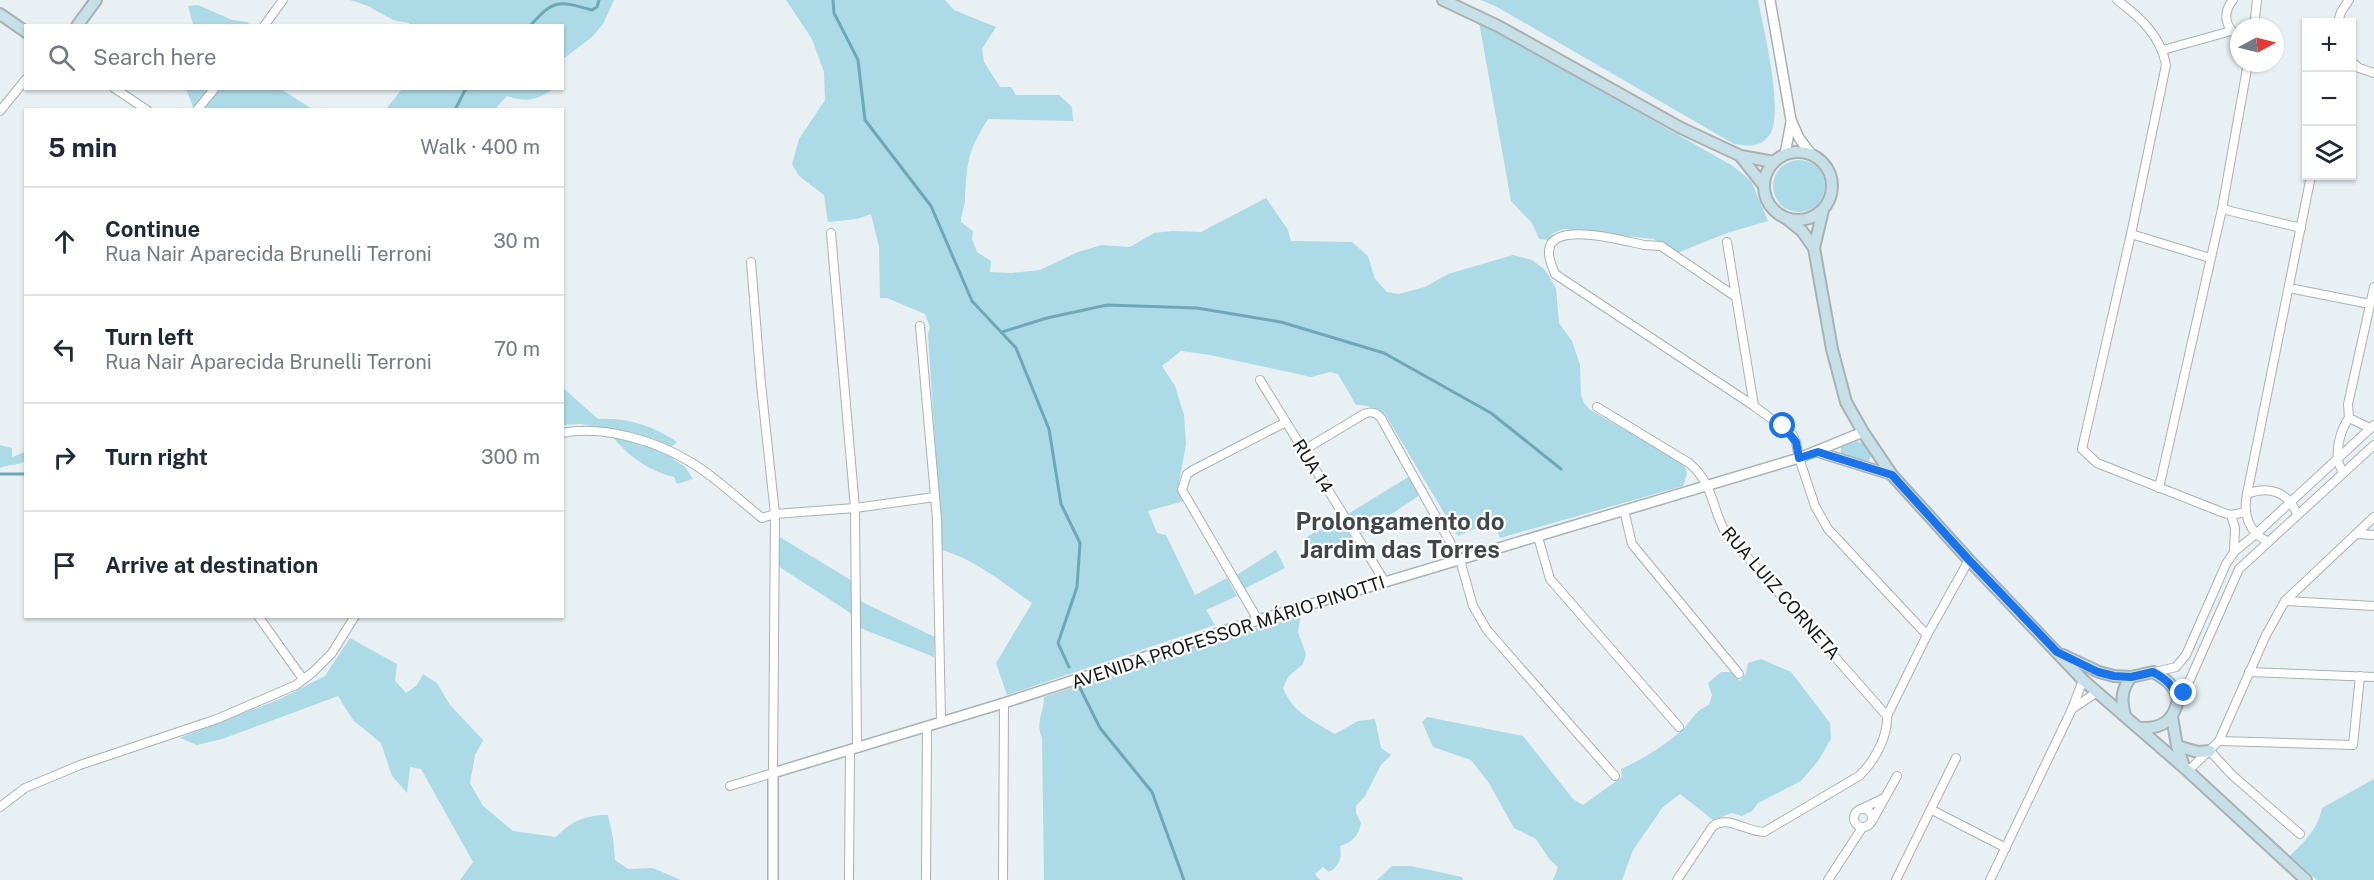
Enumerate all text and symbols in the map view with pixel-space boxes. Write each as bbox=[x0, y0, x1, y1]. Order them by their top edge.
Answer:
north arrow bbox=[2230, 18, 2284, 72]
map controls bbox=[2302, 18, 2356, 180]
button: + bbox=[2302, 18, 2356, 72]
search box bbox=[24, 24, 564, 90]
icon: search bbox=[45, 41, 78, 74]
text: Search here bbox=[93, 44, 217, 70]
button: − bbox=[2302, 72, 2356, 126]
button: layers bbox=[2302, 126, 2356, 180]
text: 5 min bbox=[48, 132, 117, 163]
text: Walk · 400 m bbox=[420, 135, 540, 159]
text: Continue bbox=[105, 216, 200, 242]
icon: ahead bbox=[48, 225, 81, 258]
text: 30 m bbox=[493, 229, 540, 253]
text: Rua Nair Aparecida Brunelli Terroni bbox=[105, 242, 432, 266]
text: Turn left bbox=[105, 324, 194, 350]
icon: left bbox=[48, 333, 81, 366]
text: 70 m bbox=[494, 337, 540, 361]
text: Rua Nair Aparecida Brunelli Terroni bbox=[105, 350, 432, 374]
route start bbox=[1769, 412, 1795, 438]
street label: RUA 14 bbox=[1288, 435, 1338, 497]
icon: right bbox=[48, 441, 81, 474]
text: Turn right bbox=[105, 444, 208, 470]
text: 300 m bbox=[481, 445, 540, 469]
district label: Prolongamento do Jardim das Torres bbox=[1296, 507, 1505, 563]
street label: RUA LUIZ CORNETA bbox=[1718, 522, 1845, 664]
icon: arrive bbox=[48, 549, 81, 582]
text: Arrive at destination bbox=[105, 552, 318, 578]
street label: AVENIDA PROFESSOR MÁRIO PINOTTI bbox=[1068, 570, 1387, 693]
route end bbox=[2170, 679, 2196, 705]

